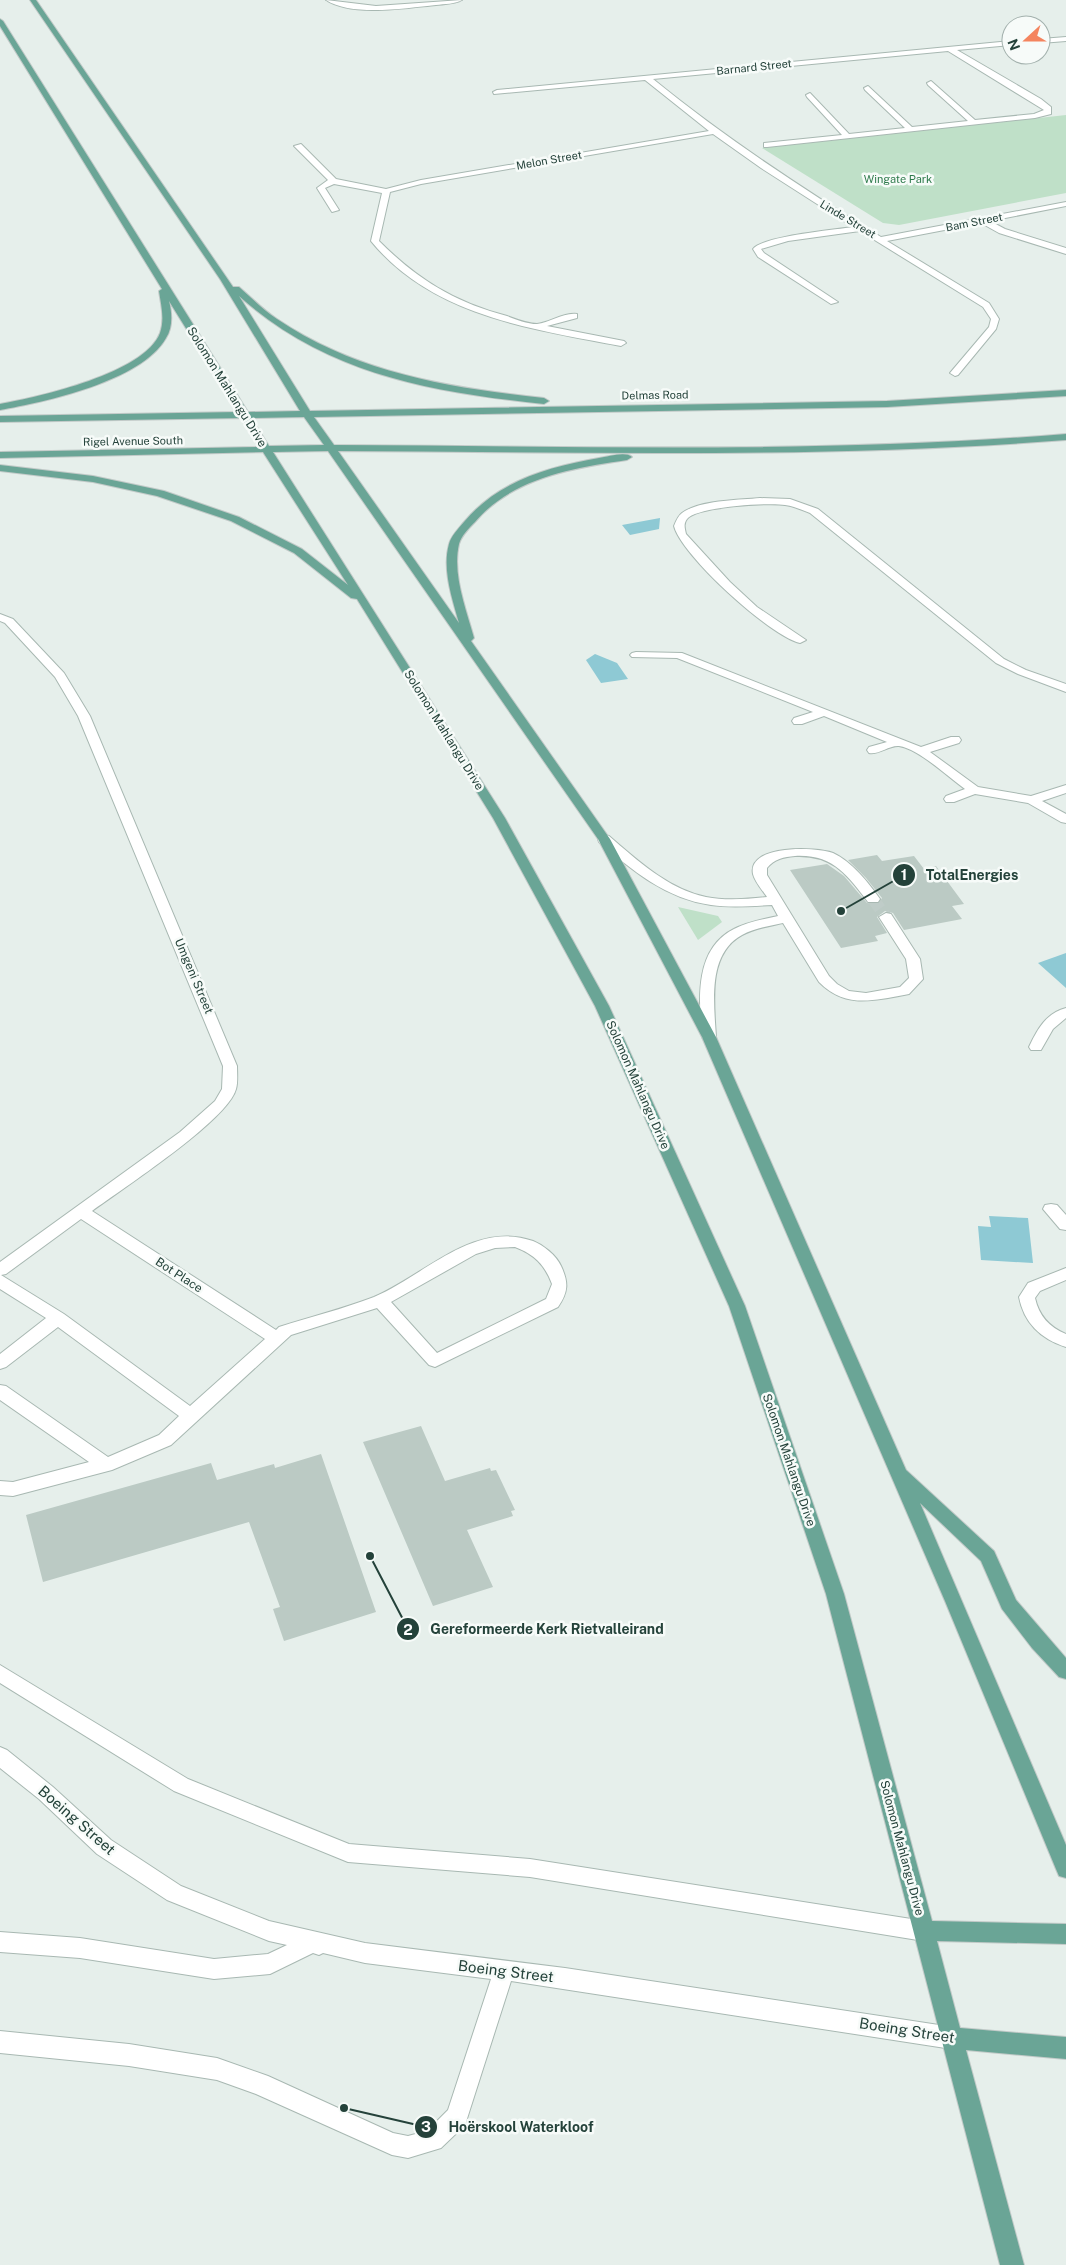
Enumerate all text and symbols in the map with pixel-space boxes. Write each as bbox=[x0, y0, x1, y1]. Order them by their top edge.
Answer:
north arrow bbox=[1001, 15, 1051, 65]
text: N bbox=[1004, 37, 1023, 53]
street label: Barnard Street bbox=[716, 57, 792, 77]
street label: Melon Street bbox=[515, 148, 583, 172]
park label: Wingate Park bbox=[864, 173, 932, 185]
street label: Linde Street bbox=[818, 198, 878, 240]
street label: Bam Street bbox=[944, 211, 1004, 233]
street label: Solomon Mahlangu Drive bbox=[184, 324, 270, 450]
street label: Delmas Road bbox=[621, 388, 689, 402]
street label: Rigel Avenue South bbox=[83, 434, 183, 448]
street label: Solomon Mahlangu Drive bbox=[401, 667, 487, 793]
callout: TotalEnergies bbox=[891, 860, 1029, 889]
text: 1 bbox=[901, 866, 907, 883]
text: TotalEnergies bbox=[926, 867, 1018, 883]
street label: Umgeni Street bbox=[172, 936, 216, 1016]
street label: Solomon Mahlangu Drive bbox=[603, 1019, 673, 1152]
street label: Bot Place bbox=[153, 1255, 205, 1295]
street label: Solomon Mahlangu Drive bbox=[760, 1392, 818, 1528]
callout: Gereformeerde Kerk Rietvalleirand bbox=[395, 1615, 674, 1644]
text: 2 bbox=[403, 1621, 413, 1638]
text: Gereformeerde Kerk Rietvalleirand bbox=[430, 1621, 664, 1637]
street label: Solomon Mahlangu Drive bbox=[877, 1779, 927, 1917]
street label: Boeing Street bbox=[35, 1782, 119, 1858]
street label: Boeing Street bbox=[457, 1957, 555, 1985]
street label: Boeing Street bbox=[858, 2014, 956, 2046]
callout: Hoërskool Waterkloof bbox=[414, 2112, 604, 2141]
text: 3 bbox=[421, 2118, 431, 2135]
text: Hoërskool Waterkloof bbox=[449, 2119, 594, 2135]

